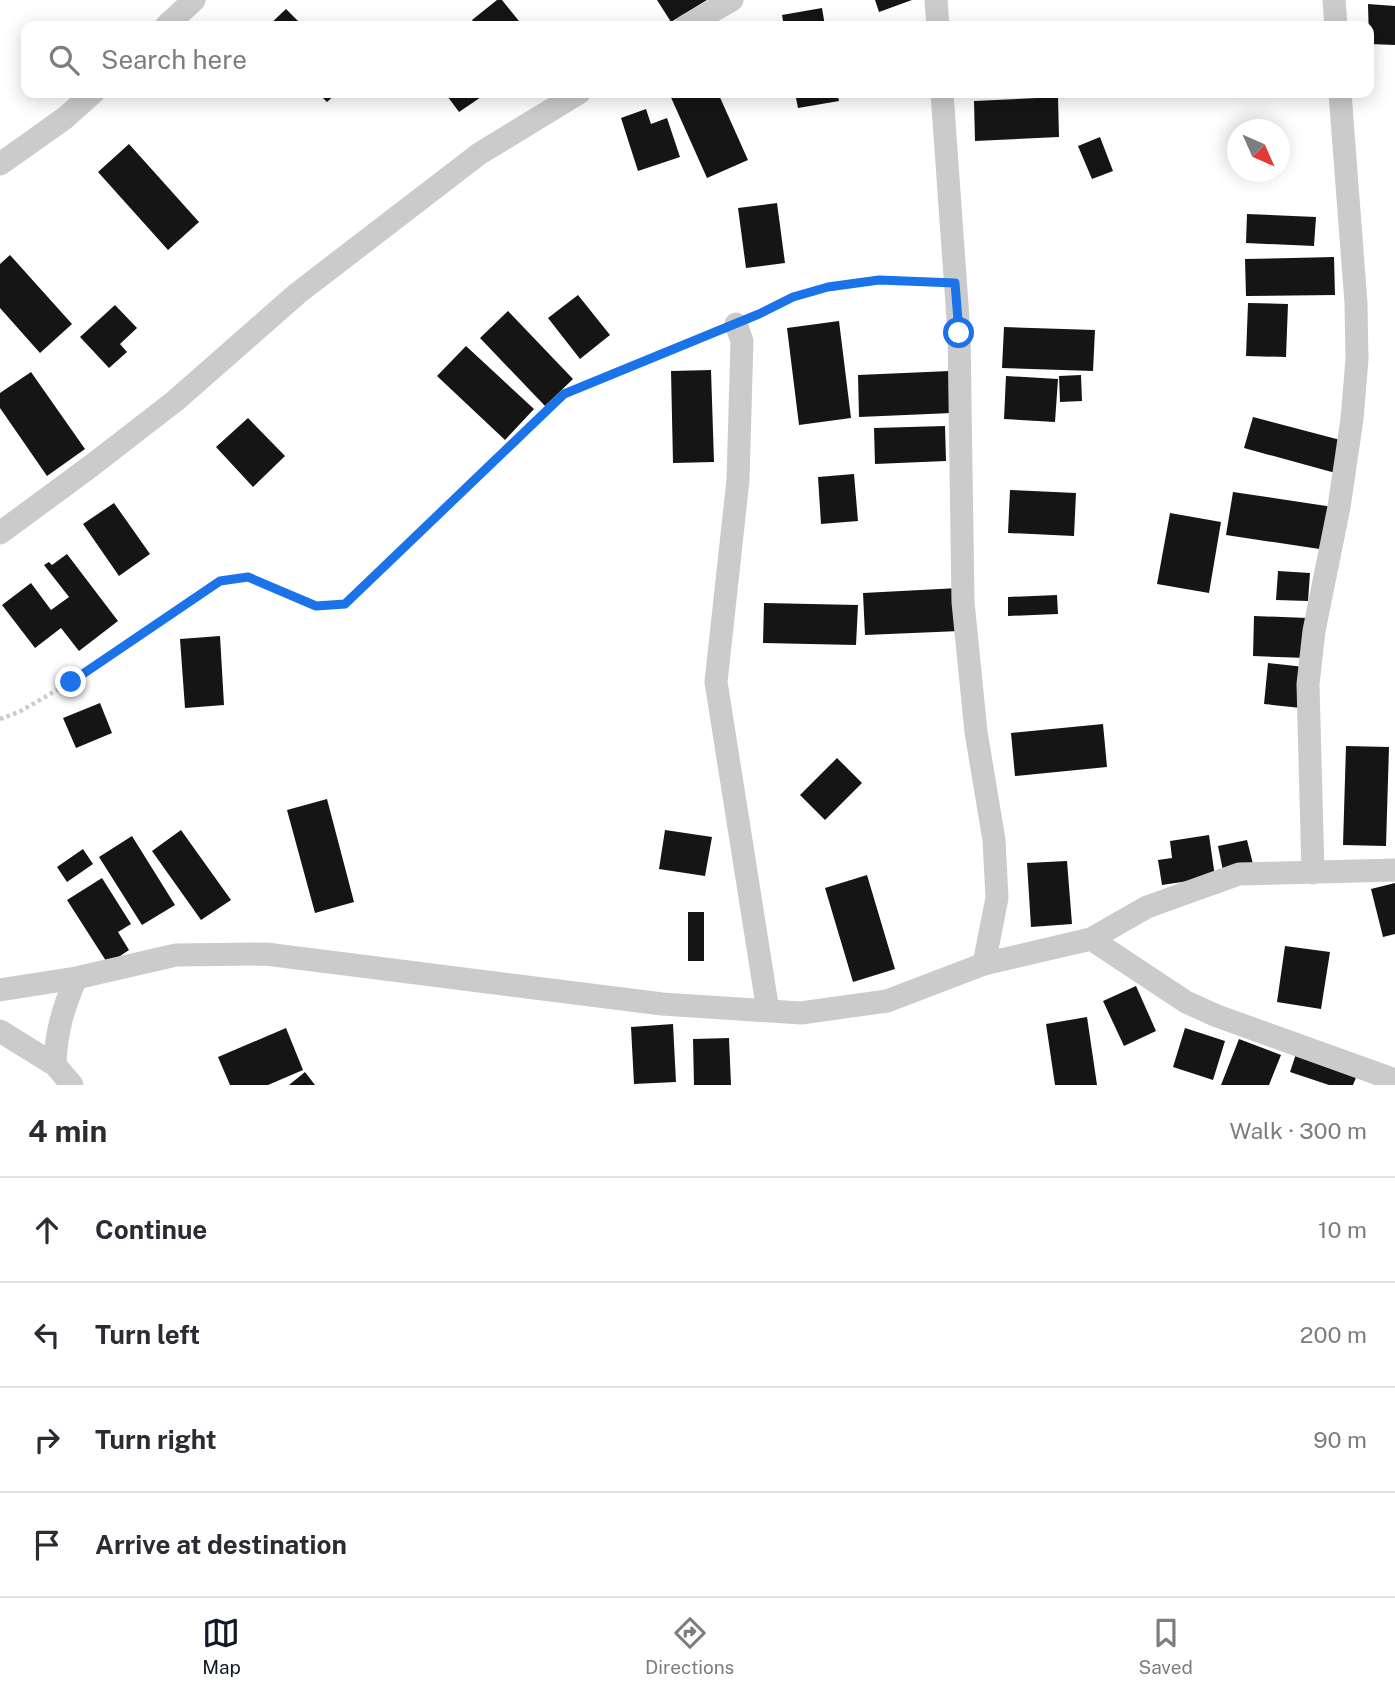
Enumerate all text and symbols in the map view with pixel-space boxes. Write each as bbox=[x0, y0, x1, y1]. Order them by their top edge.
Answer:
search box bbox=[21, 21, 1374, 98]
icon: search bbox=[45, 41, 83, 79]
text: Search here bbox=[101, 44, 247, 75]
north arrow bbox=[1227, 119, 1290, 182]
route start bbox=[943, 317, 974, 348]
route end bbox=[55, 666, 86, 697]
text: 4 min bbox=[28, 1113, 107, 1149]
text: Walk · 300 m bbox=[1229, 1117, 1367, 1144]
icon: ahead bbox=[28, 1211, 66, 1249]
text: Continue bbox=[95, 1214, 207, 1245]
text: 10 m bbox=[1318, 1216, 1367, 1243]
icon: left bbox=[28, 1316, 66, 1354]
text: Turn left bbox=[95, 1319, 200, 1350]
text: 200 m bbox=[1300, 1321, 1367, 1348]
icon: right bbox=[28, 1421, 66, 1459]
text: Turn right bbox=[95, 1424, 217, 1455]
text: 90 m bbox=[1313, 1426, 1367, 1453]
icon: arrive bbox=[28, 1526, 66, 1564]
text: Arrive at destination bbox=[95, 1529, 347, 1560]
tab: Map bbox=[202, 1614, 241, 1678]
tab: Directions bbox=[645, 1614, 734, 1678]
tab: Saved bbox=[1139, 1614, 1193, 1678]

